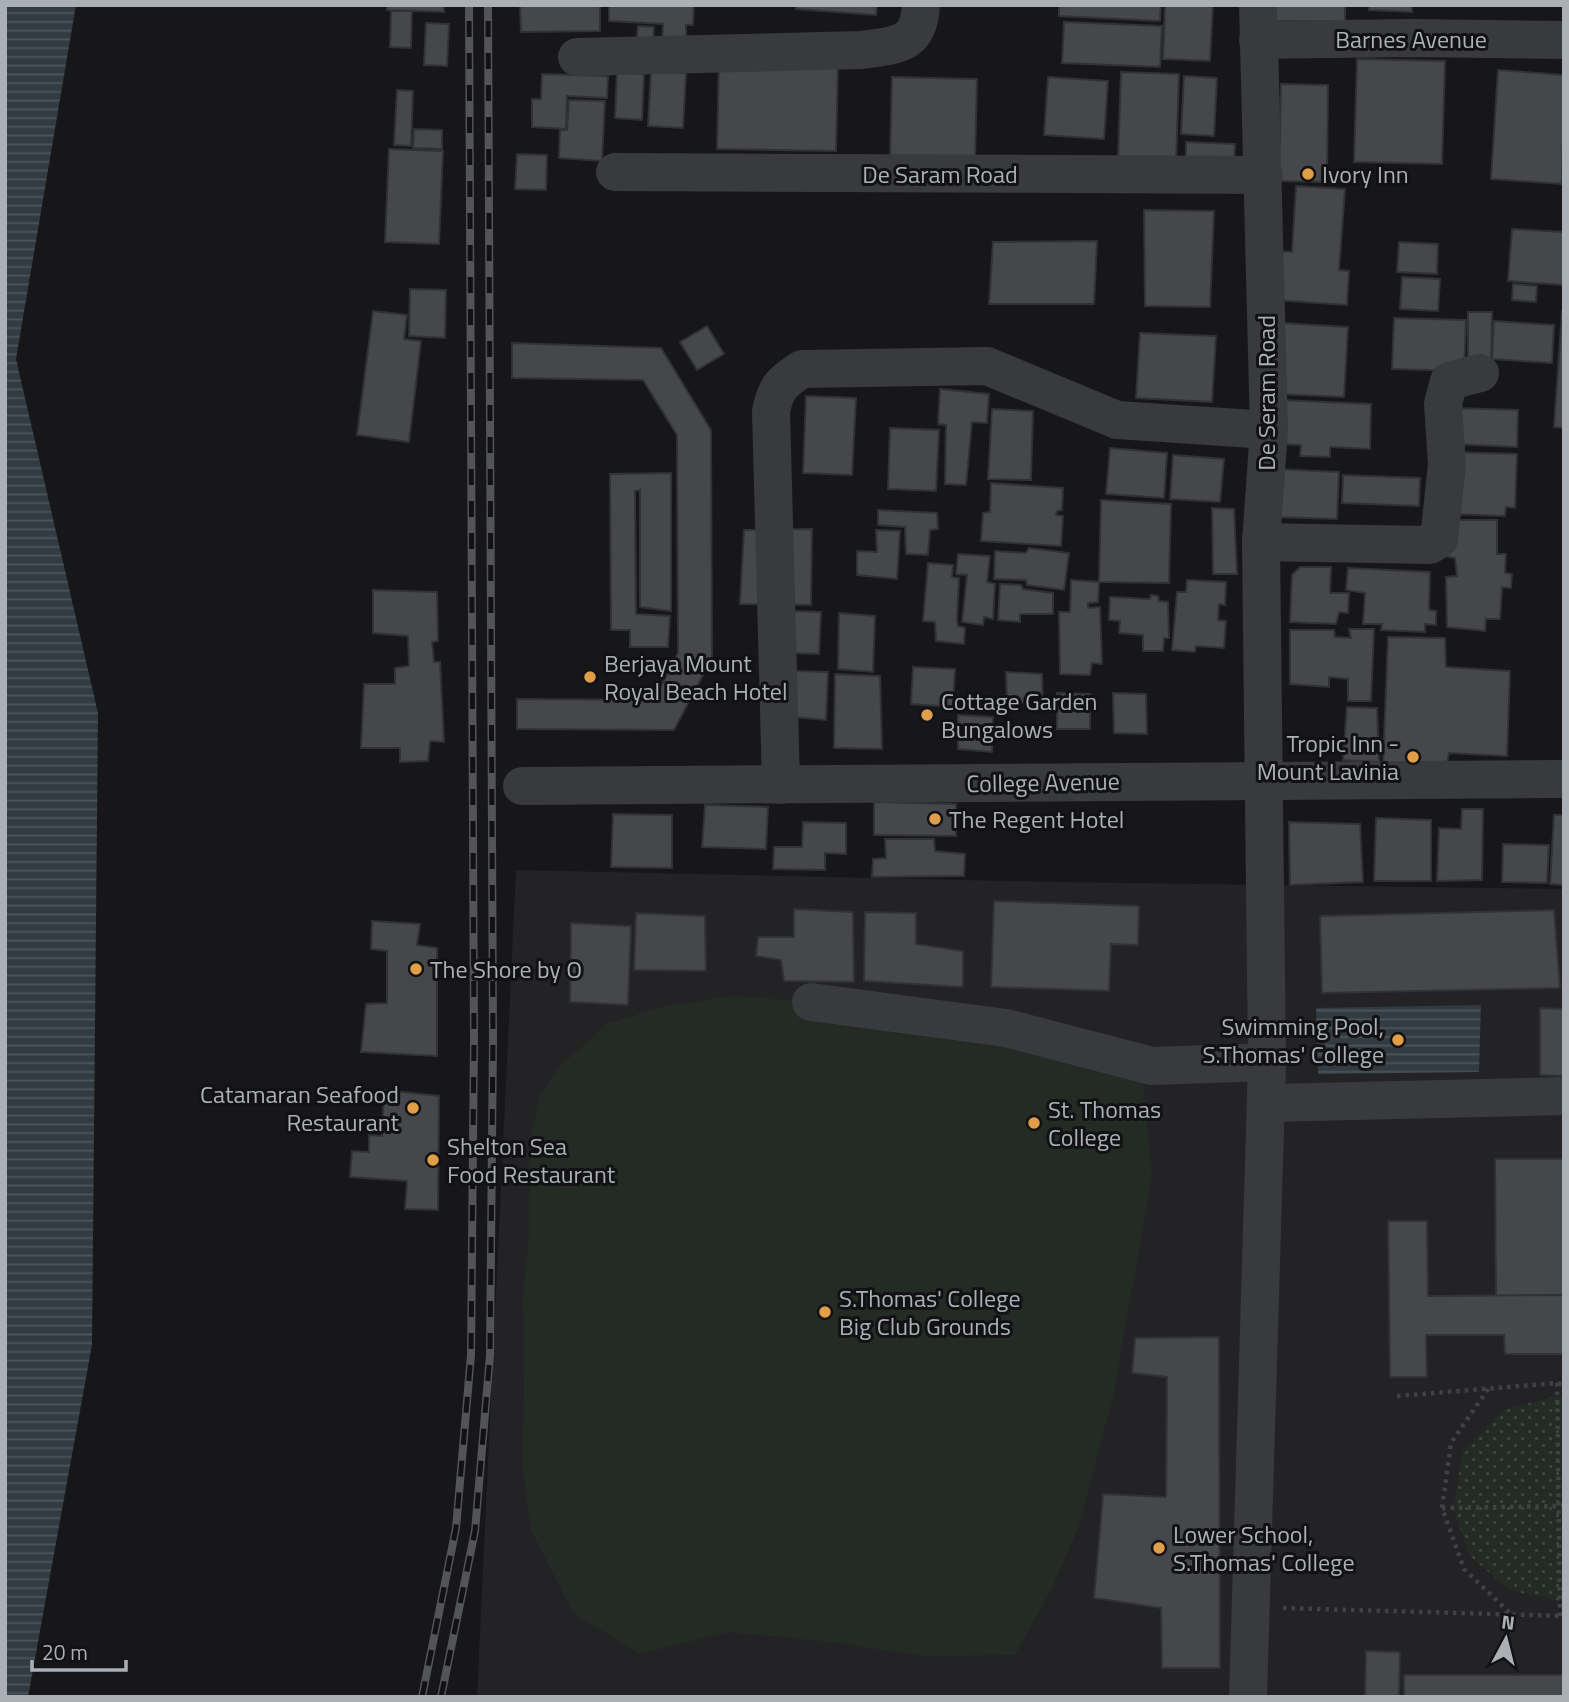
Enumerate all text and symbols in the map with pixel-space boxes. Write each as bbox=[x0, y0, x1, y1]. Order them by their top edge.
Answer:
street label: Barnes Avenue bbox=[1335, 21, 1487, 57]
street label: De Saram Road bbox=[862, 156, 1018, 192]
place label: Ivory Inn bbox=[1322, 156, 1409, 192]
marker: Ivory Inn bbox=[1300, 166, 1316, 182]
street label: De Seram Road bbox=[1248, 315, 1284, 471]
place label: Berjaya Mount Royal Beach Hotel bbox=[604, 645, 788, 709]
marker: Berjaya Mount Royal Beach Hotel bbox=[582, 669, 598, 685]
place label: Cottage Garden Bungalows bbox=[941, 683, 1098, 747]
marker: Cottage Garden Bungalows bbox=[919, 707, 935, 723]
place label: Tropic Inn - Mount Lavinia bbox=[1257, 725, 1399, 789]
marker: Tropic Inn - Mount Lavinia bbox=[1405, 749, 1421, 765]
street label: College Avenue bbox=[966, 763, 1120, 801]
place label: The Regent Hotel bbox=[949, 801, 1124, 837]
marker: The Regent Hotel bbox=[927, 811, 943, 827]
place label: The Shore by O bbox=[430, 951, 582, 987]
marker: The Shore by O bbox=[408, 961, 424, 977]
place label: Swimming Pool, S.Thomas' College bbox=[1202, 1008, 1384, 1072]
marker: Swimming Pool, S.Thomas' College bbox=[1390, 1032, 1406, 1048]
place label: Catamaran Seafood Restaurant bbox=[200, 1076, 400, 1140]
place label: St. Thomas College bbox=[1048, 1091, 1161, 1155]
marker: Catamaran Seafood Restaurant bbox=[405, 1100, 421, 1116]
marker: St. Thomas College bbox=[1026, 1115, 1042, 1131]
place label: Shelton Sea Food Restaurant bbox=[447, 1128, 616, 1192]
marker: Shelton Sea Food Restaurant bbox=[425, 1152, 441, 1168]
place label: S.Thomas' College Big Club Grounds bbox=[839, 1280, 1021, 1344]
marker: S.Thomas' College Big Club Grounds bbox=[817, 1304, 833, 1320]
place label: Lower School, S.Thomas' College bbox=[1173, 1516, 1355, 1580]
marker: Lower School, S.Thomas' College bbox=[1151, 1540, 1167, 1556]
north arrow bbox=[1471, 1604, 1541, 1674]
text: N bbox=[1500, 1606, 1516, 1637]
scale bar bbox=[32, 1628, 126, 1672]
text: 20 m bbox=[42, 1636, 88, 1668]

